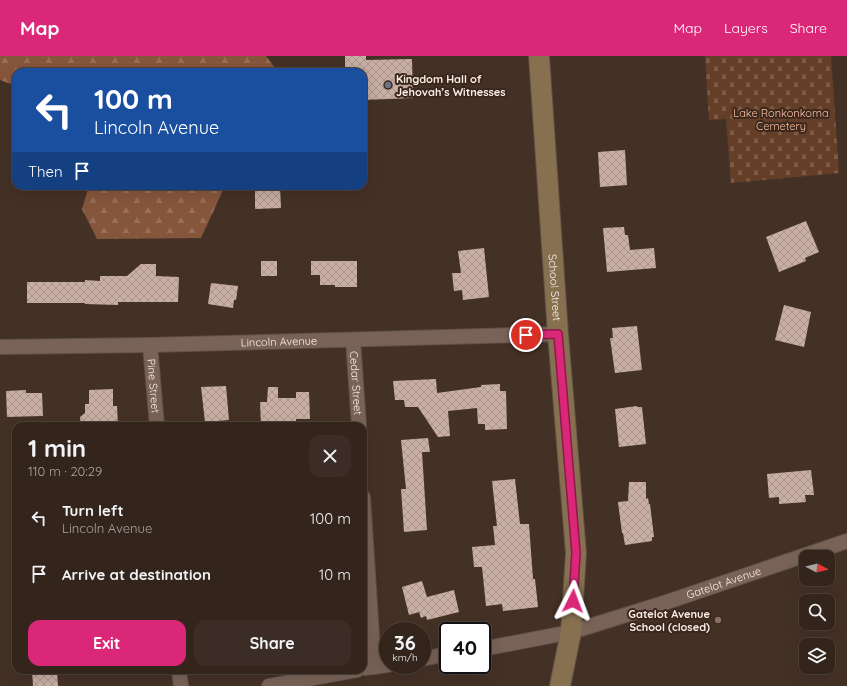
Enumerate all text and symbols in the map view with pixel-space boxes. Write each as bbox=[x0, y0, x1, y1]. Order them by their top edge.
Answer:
text: Map bbox=[20, 16, 59, 40]
text: Map bbox=[673, 19, 702, 37]
text: Layers bbox=[724, 19, 768, 37]
text: Share bbox=[790, 19, 827, 37]
place label: Kingdom Hall of Jehovah’s Witnesses bbox=[396, 72, 506, 99]
marker: Kingdom Hall of Jehovah’s Witnesses bbox=[383, 80, 393, 90]
text: 100 m bbox=[94, 81, 173, 116]
icon: left bbox=[28, 84, 80, 136]
park label: Lake Ronkonkoma Cemetery bbox=[733, 106, 829, 133]
text: Lincoln Avenue bbox=[94, 116, 219, 139]
icon: arrive bbox=[71, 160, 93, 182]
text: Then bbox=[28, 162, 63, 181]
street label: School Street bbox=[546, 254, 564, 322]
pin bbox=[509, 318, 543, 352]
icon: arrive bbox=[515, 324, 537, 346]
street label: Lincoln Avenue bbox=[241, 333, 317, 350]
street label: Cedar Street bbox=[347, 350, 365, 416]
street label: Pine Street bbox=[144, 358, 163, 414]
text: 1 min bbox=[28, 433, 86, 463]
button: close bbox=[309, 435, 351, 477]
text: 110 m · 20:29 bbox=[28, 463, 102, 479]
text: Turn left bbox=[62, 501, 124, 520]
icon: left bbox=[28, 507, 50, 529]
text: 100 m bbox=[310, 509, 351, 528]
text: Lincoln Avenue bbox=[62, 520, 152, 536]
north arrow bbox=[799, 550, 835, 586]
map controls bbox=[799, 550, 835, 674]
icon: arrive bbox=[28, 563, 50, 585]
street label: Gatelot Avenue bbox=[685, 564, 763, 602]
text: Arrive at destination bbox=[62, 565, 211, 584]
text: 10 m bbox=[319, 565, 351, 584]
position arrow bbox=[552, 580, 594, 622]
button: search bbox=[799, 594, 835, 630]
place label: Gatelot Avenue School (closed) bbox=[628, 607, 711, 634]
marker: Gatelot Avenue School (closed) bbox=[713, 615, 723, 625]
button: Exit bbox=[28, 620, 186, 666]
button: Share bbox=[194, 620, 351, 666]
speed limit sign: 40 bbox=[439, 622, 491, 674]
text: 36 bbox=[394, 630, 416, 655]
button: layers bbox=[799, 638, 835, 674]
text: km/h bbox=[392, 651, 418, 664]

